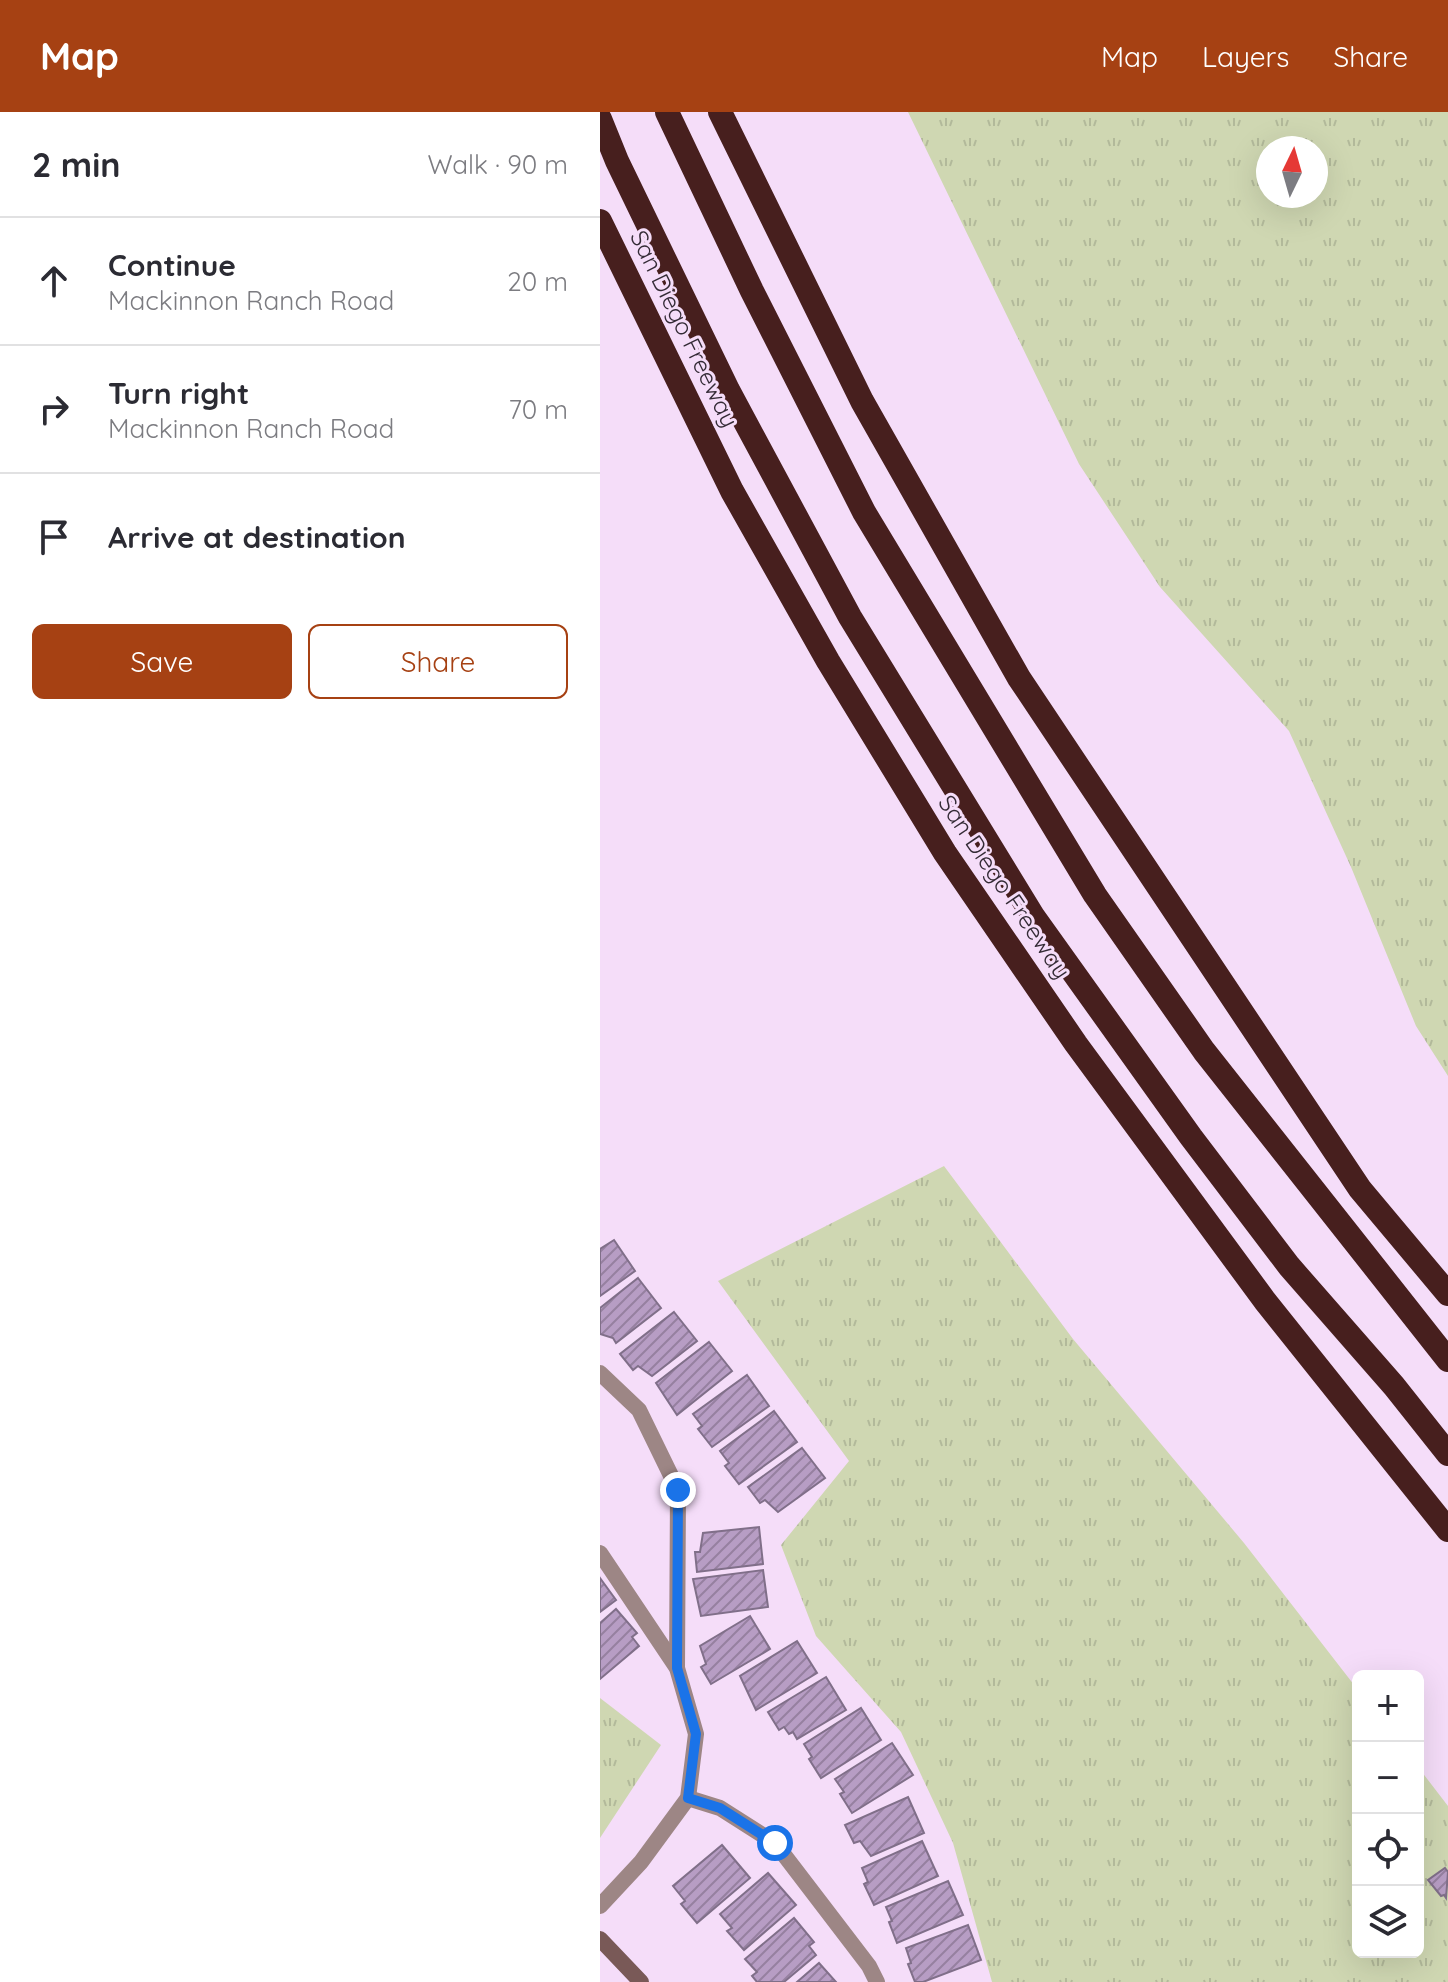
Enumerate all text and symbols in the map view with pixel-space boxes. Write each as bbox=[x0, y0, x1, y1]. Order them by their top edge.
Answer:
text: Map bbox=[40, 32, 119, 80]
text: Map bbox=[1101, 39, 1158, 74]
text: Layers bbox=[1202, 39, 1289, 74]
text: Share bbox=[1333, 39, 1408, 74]
north arrow bbox=[1256, 136, 1328, 208]
text: 2 min bbox=[32, 143, 121, 186]
text: Walk · 90 m bbox=[427, 148, 568, 181]
street label: San Diego Freeway bbox=[624, 225, 746, 432]
text: Continue bbox=[108, 246, 236, 284]
icon: ahead bbox=[32, 259, 76, 303]
text: 20 m bbox=[507, 265, 568, 298]
text: Mackinnon Ranch Road bbox=[108, 284, 394, 317]
text: Turn right bbox=[108, 374, 249, 412]
icon: right bbox=[32, 387, 76, 431]
text: 70 m bbox=[508, 393, 568, 426]
text: Mackinnon Ranch Road bbox=[108, 412, 394, 445]
icon: arrive bbox=[32, 515, 76, 559]
text: Arrive at destination bbox=[108, 518, 406, 556]
button: Save bbox=[32, 624, 292, 699]
button: Share bbox=[308, 624, 568, 699]
street label: San Diego Freeway bbox=[932, 789, 1077, 984]
route end bbox=[660, 1472, 696, 1508]
map controls bbox=[1352, 1670, 1424, 1958]
button: + bbox=[1352, 1670, 1424, 1742]
button: − bbox=[1352, 1742, 1424, 1814]
button: locate bbox=[1352, 1814, 1424, 1886]
route start bbox=[757, 1825, 793, 1861]
button: layers bbox=[1352, 1886, 1424, 1958]

